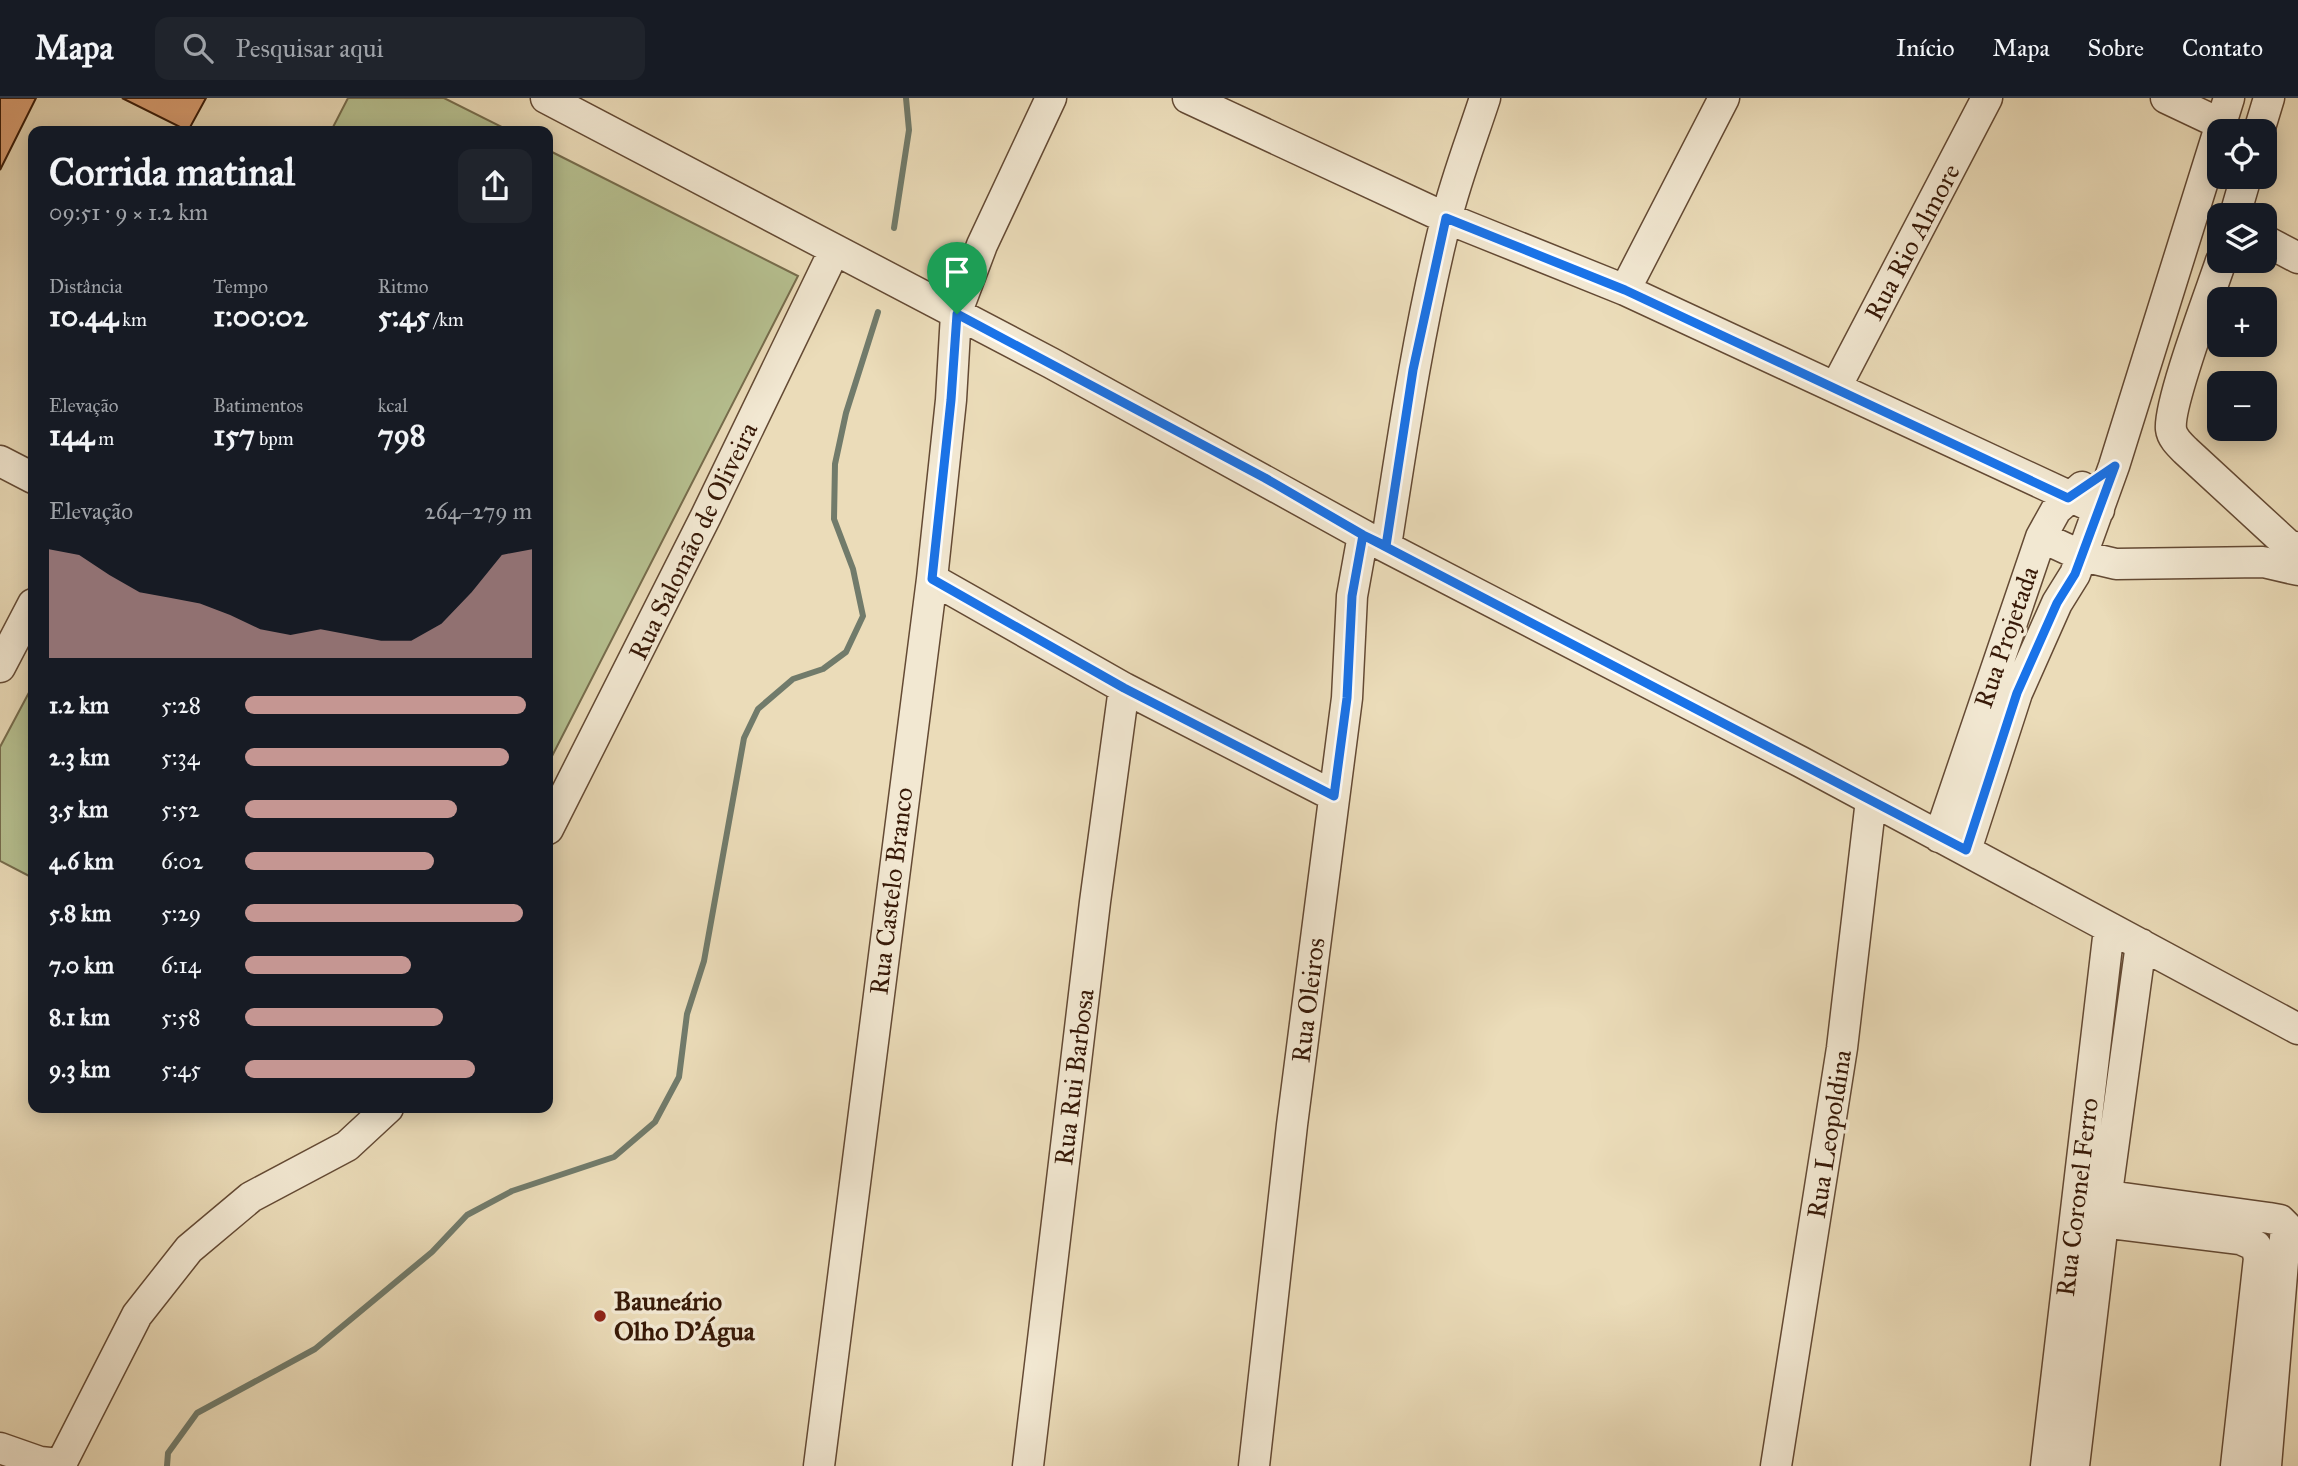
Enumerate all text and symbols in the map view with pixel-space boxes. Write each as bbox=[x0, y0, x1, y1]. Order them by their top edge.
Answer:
search box bbox=[155, 17, 645, 80]
text: Mapa bbox=[35, 28, 113, 68]
icon: search bbox=[179, 29, 217, 67]
text: Pesquisar aqui bbox=[235, 32, 384, 64]
text: Início bbox=[1896, 33, 1955, 63]
text: Mapa bbox=[1993, 33, 2050, 63]
text: Sobre bbox=[2088, 33, 2144, 63]
text: Contato bbox=[2182, 33, 2263, 63]
map controls bbox=[2207, 119, 2277, 441]
button: locate bbox=[2207, 119, 2277, 189]
text: Corrida matinal bbox=[49, 149, 295, 195]
button: share bbox=[458, 149, 532, 223]
street label: Rua Rio Almore bbox=[1857, 158, 1967, 326]
text: 09:51 · 9 × 1.2 km bbox=[49, 198, 208, 226]
button: layers bbox=[2207, 203, 2277, 273]
pin bbox=[927, 242, 987, 314]
icon: arrive bbox=[938, 253, 976, 291]
text: Distância bbox=[49, 275, 122, 298]
text: Tempo bbox=[213, 275, 268, 298]
text: Ritmo bbox=[378, 275, 429, 298]
button: + bbox=[2207, 287, 2277, 357]
text: 10.44 bbox=[49, 298, 118, 334]
text: 1:00:02 bbox=[213, 298, 307, 334]
text: 5:45 bbox=[378, 298, 430, 334]
text: km bbox=[118, 308, 147, 331]
text: /km bbox=[430, 308, 464, 331]
button: − bbox=[2207, 371, 2277, 441]
text: Elevação bbox=[49, 394, 118, 417]
text: Batimentos bbox=[213, 394, 303, 417]
text: kcal bbox=[378, 394, 408, 417]
text: 144 bbox=[49, 417, 94, 453]
text: 157 bbox=[213, 417, 255, 453]
text: 798 bbox=[378, 417, 426, 453]
street label: Rua Salomão de Oliveira bbox=[622, 417, 764, 665]
text: m bbox=[94, 427, 114, 450]
text: bpm bbox=[255, 427, 294, 450]
text: Elevação bbox=[49, 497, 133, 525]
text: 264–279 m bbox=[424, 497, 532, 525]
street label: Rua Projetada bbox=[1967, 562, 2045, 712]
text: 1.2 km bbox=[49, 691, 109, 719]
text: 5:28 bbox=[161, 691, 201, 719]
text: 2.3 km bbox=[49, 743, 110, 771]
text: 5:34 bbox=[161, 743, 200, 771]
street label: Rua Castelo Branco bbox=[862, 785, 920, 997]
text: 3.5 km bbox=[49, 795, 108, 823]
text: 5:52 bbox=[161, 795, 200, 823]
text: 4.6 km bbox=[49, 847, 114, 875]
text: 6:02 bbox=[161, 847, 203, 875]
text: 5.8 km bbox=[49, 899, 111, 927]
text: 5:29 bbox=[161, 899, 201, 927]
street label: Rua Oleiros bbox=[1284, 936, 1332, 1064]
text: 7.0 km bbox=[49, 951, 114, 979]
text: 6:14 bbox=[161, 951, 201, 979]
street label: Rua Rui Barbosa bbox=[1047, 987, 1101, 1167]
text: 8.1 km bbox=[49, 1003, 110, 1031]
text: 5:58 bbox=[161, 1003, 200, 1031]
street label: Rua Leopoldina bbox=[1800, 1047, 1858, 1221]
text: 9.3 km bbox=[49, 1055, 110, 1083]
text: 5:45 bbox=[161, 1055, 201, 1083]
street label: Rua Coronel Ferro bbox=[2049, 1096, 2105, 1298]
place label: Bauneário Olho D'Água bbox=[614, 1285, 756, 1348]
marker: Bauneário Olho D'Água bbox=[592, 1308, 608, 1324]

